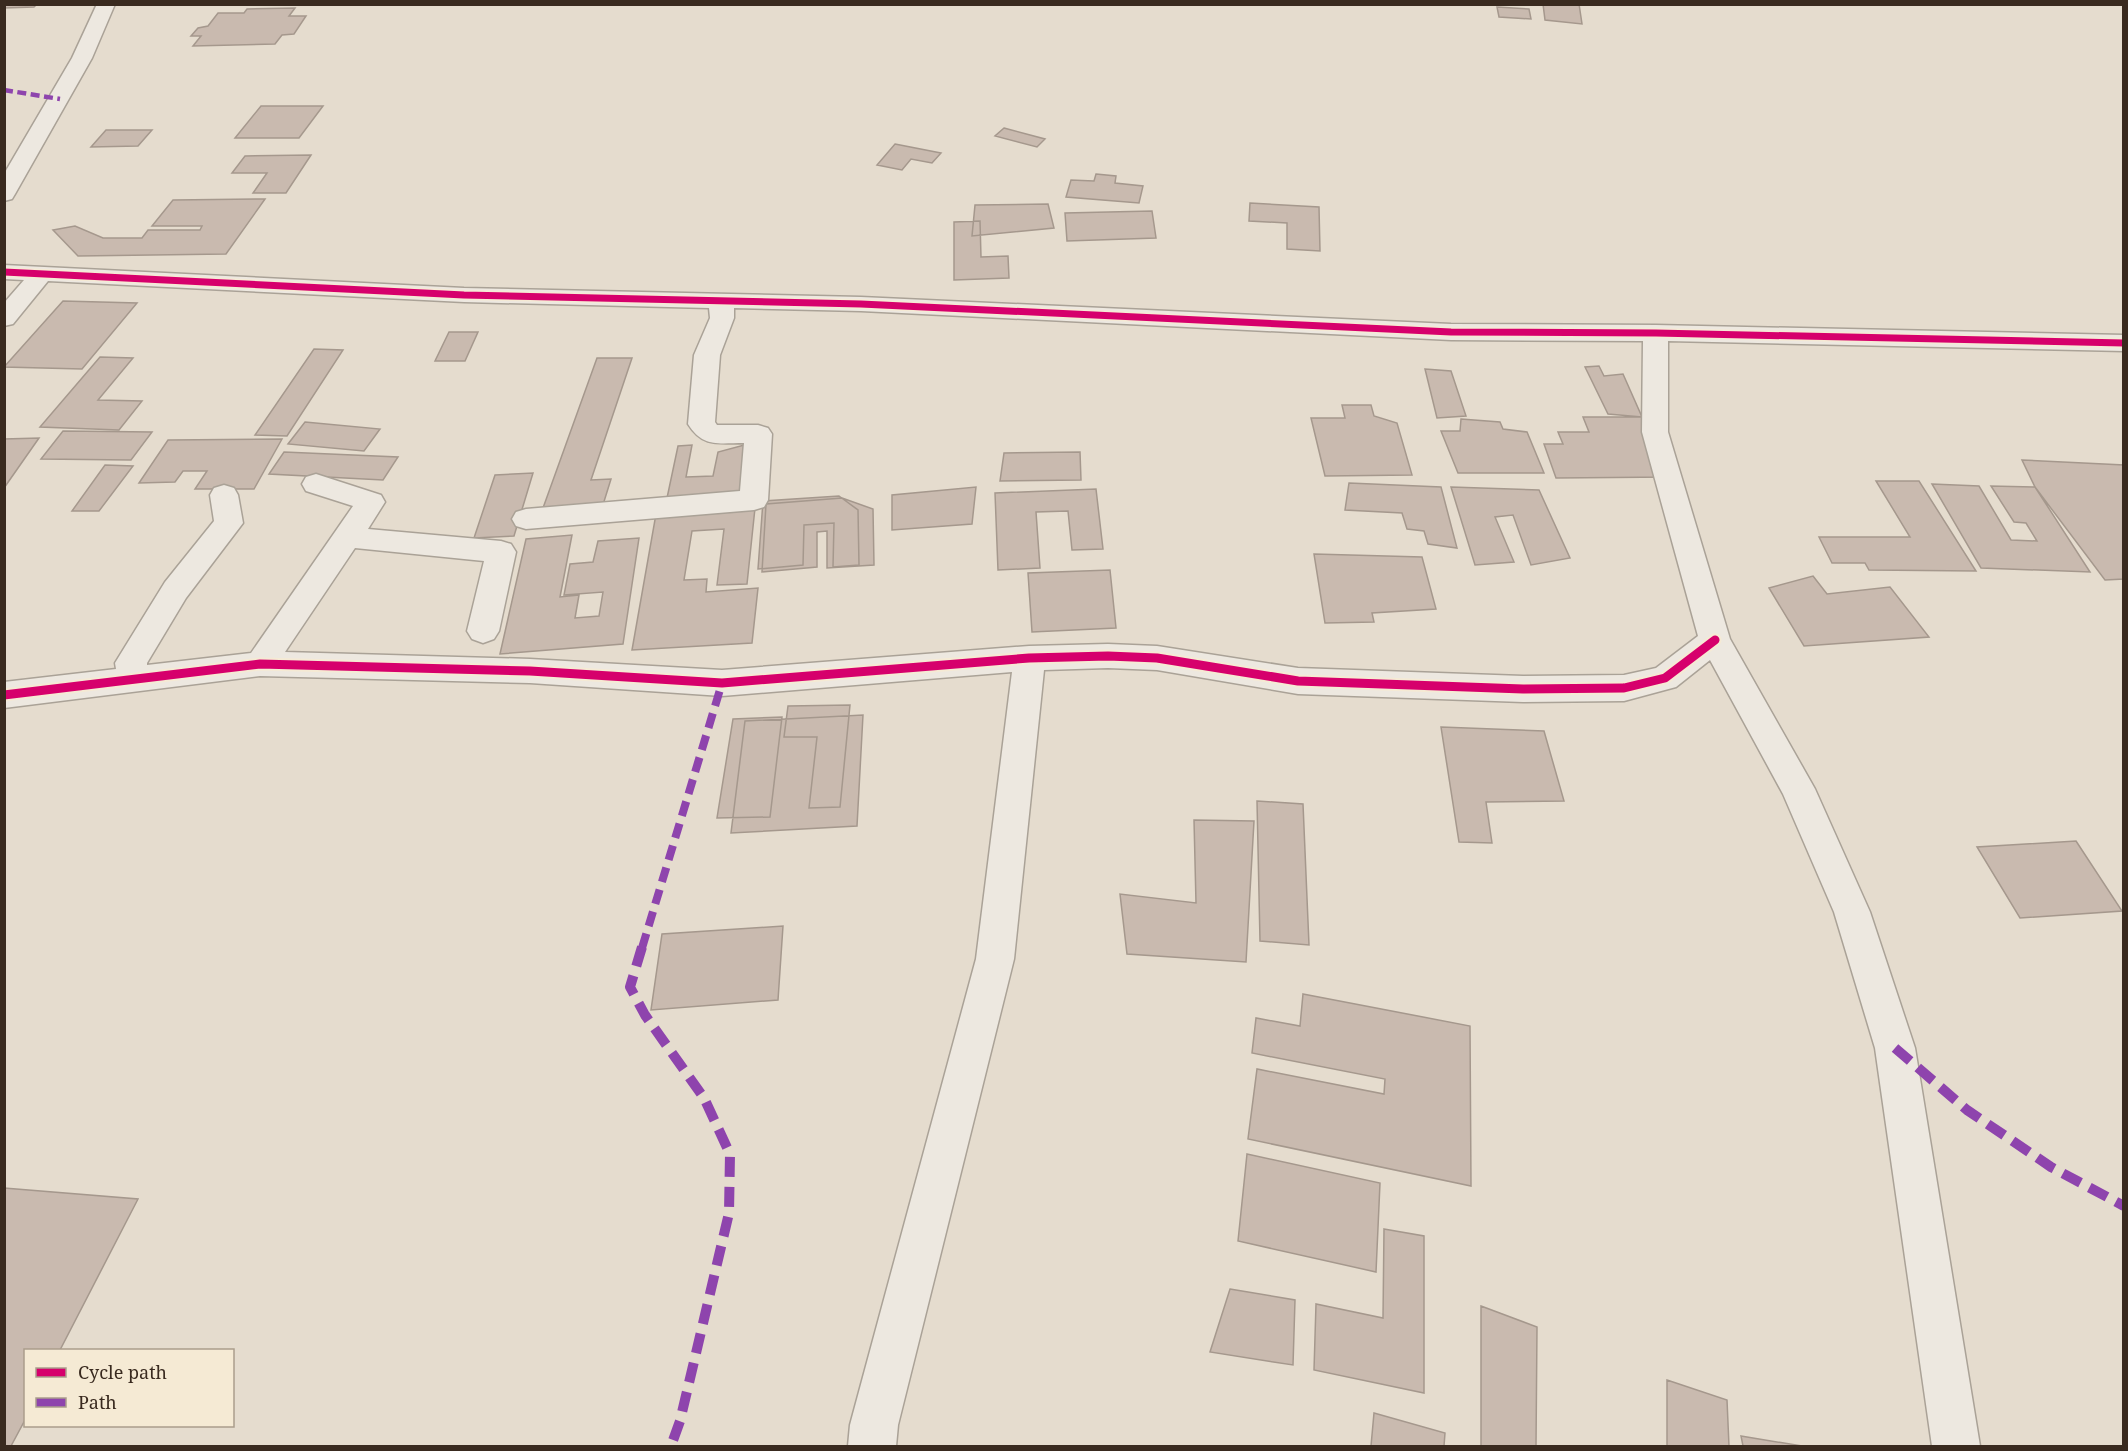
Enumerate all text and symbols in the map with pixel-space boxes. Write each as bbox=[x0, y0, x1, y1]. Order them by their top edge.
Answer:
legend bbox=[24, 1349, 234, 1427]
text: Cycle path bbox=[78, 1360, 167, 1384]
text: Path bbox=[78, 1390, 117, 1414]

